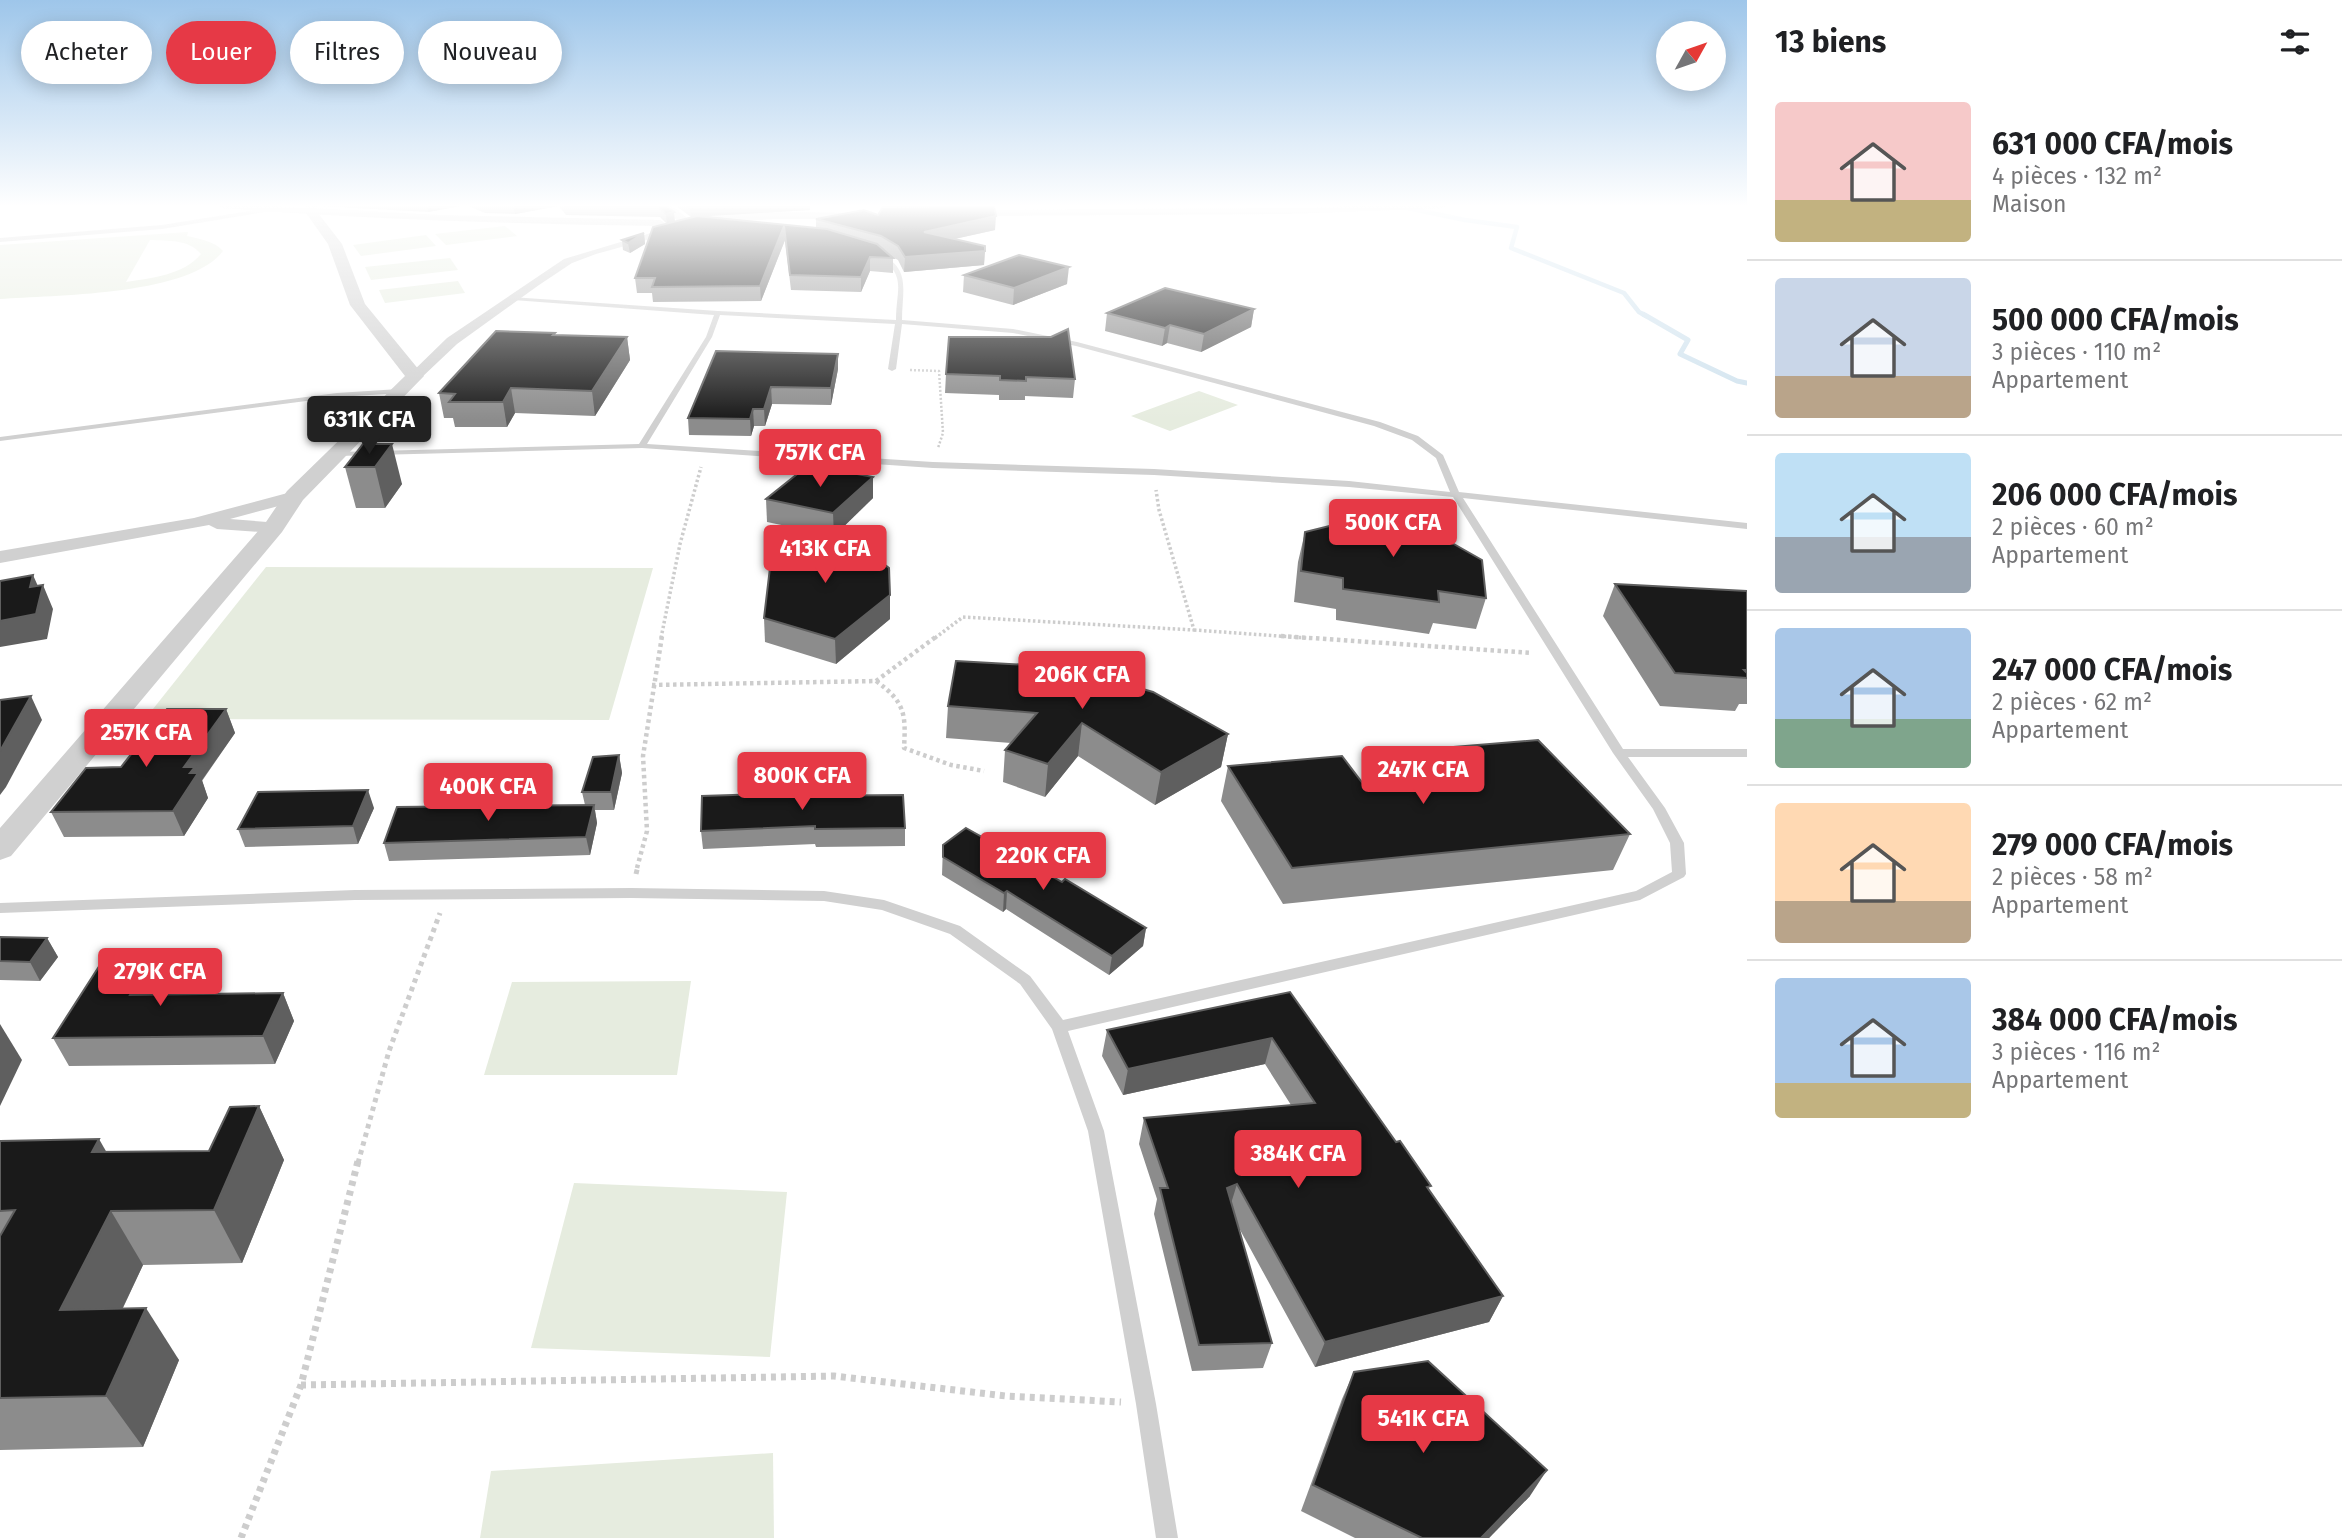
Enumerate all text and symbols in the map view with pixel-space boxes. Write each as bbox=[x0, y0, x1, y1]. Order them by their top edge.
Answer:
chip: Acheter bbox=[21, 21, 152, 84]
chip: Louer bbox=[166, 21, 276, 84]
chip: Filtres bbox=[290, 21, 404, 84]
chip: Nouveau bbox=[418, 21, 562, 84]
north arrow bbox=[1656, 21, 1726, 91]
map controls bbox=[1656, 21, 1726, 91]
icon: filters bbox=[2276, 23, 2314, 61]
text: 13 biens bbox=[1775, 24, 1886, 60]
text: 631 000 CFA/mois bbox=[1992, 126, 2233, 162]
icon: home bbox=[1831, 130, 1915, 214]
text: 4 pièces · 132 m² bbox=[1992, 162, 2162, 190]
text: Maison bbox=[1992, 190, 2067, 218]
text: 500 000 CFA/mois bbox=[1992, 302, 2239, 338]
icon: home bbox=[1831, 306, 1915, 390]
text: 3 pièces · 110 m² bbox=[1992, 338, 2161, 366]
text: Appartement bbox=[1992, 366, 2128, 394]
pin: 631K CFA bbox=[297, 396, 441, 456]
text: 631K CFA bbox=[323, 405, 415, 433]
pin: 757K CFA bbox=[748, 430, 892, 489]
text: 757K CFA bbox=[775, 438, 865, 466]
text: 206 000 CFA/mois bbox=[1992, 477, 2237, 513]
icon: home bbox=[1831, 481, 1915, 565]
pin: 500K CFA bbox=[1321, 500, 1465, 559]
text: 500K CFA bbox=[1345, 508, 1441, 536]
text: 2 pièces · 60 m² bbox=[1992, 513, 2154, 541]
pin: 413K CFA bbox=[753, 526, 897, 585]
text: 413K CFA bbox=[780, 534, 870, 562]
text: Appartement bbox=[1992, 541, 2128, 569]
pin: 206K CFA bbox=[1010, 652, 1154, 711]
text: 247 000 CFA/mois bbox=[1992, 652, 2232, 688]
icon: home bbox=[1831, 656, 1915, 740]
text: 206K CFA bbox=[1034, 660, 1130, 688]
text: 2 pièces · 62 m² bbox=[1992, 688, 2152, 716]
pin: 257K CFA bbox=[74, 710, 218, 769]
text: Appartement bbox=[1992, 716, 2128, 744]
text: 257K CFA bbox=[100, 718, 192, 746]
pin: 247K CFA bbox=[1351, 746, 1495, 806]
pin: 800K CFA bbox=[730, 752, 874, 812]
text: 247K CFA bbox=[1377, 755, 1469, 783]
text: 800K CFA bbox=[753, 761, 851, 789]
pin: 400K CFA bbox=[416, 764, 560, 823]
text: 400K CFA bbox=[440, 772, 536, 800]
text: 279 000 CFA/mois bbox=[1992, 827, 2233, 863]
icon: home bbox=[1831, 831, 1915, 915]
pin: 220K CFA bbox=[971, 832, 1115, 892]
text: 220K CFA bbox=[996, 841, 1090, 869]
text: 2 pièces · 58 m² bbox=[1992, 863, 2153, 891]
text: Appartement bbox=[1992, 891, 2128, 919]
pin: 279K CFA bbox=[88, 948, 232, 1008]
text: 279K CFA bbox=[114, 957, 206, 985]
text: 384 000 CFA/mois bbox=[1992, 1002, 2237, 1038]
icon: home bbox=[1831, 1006, 1915, 1090]
text: 3 pièces · 116 m² bbox=[1992, 1038, 2161, 1066]
text: Appartement bbox=[1992, 1066, 2128, 1094]
pin: 384K CFA bbox=[1226, 1130, 1370, 1190]
text: 384K CFA bbox=[1250, 1139, 1346, 1167]
pin: 541K CFA bbox=[1351, 1396, 1495, 1455]
text: 541K CFA bbox=[1377, 1404, 1469, 1432]

